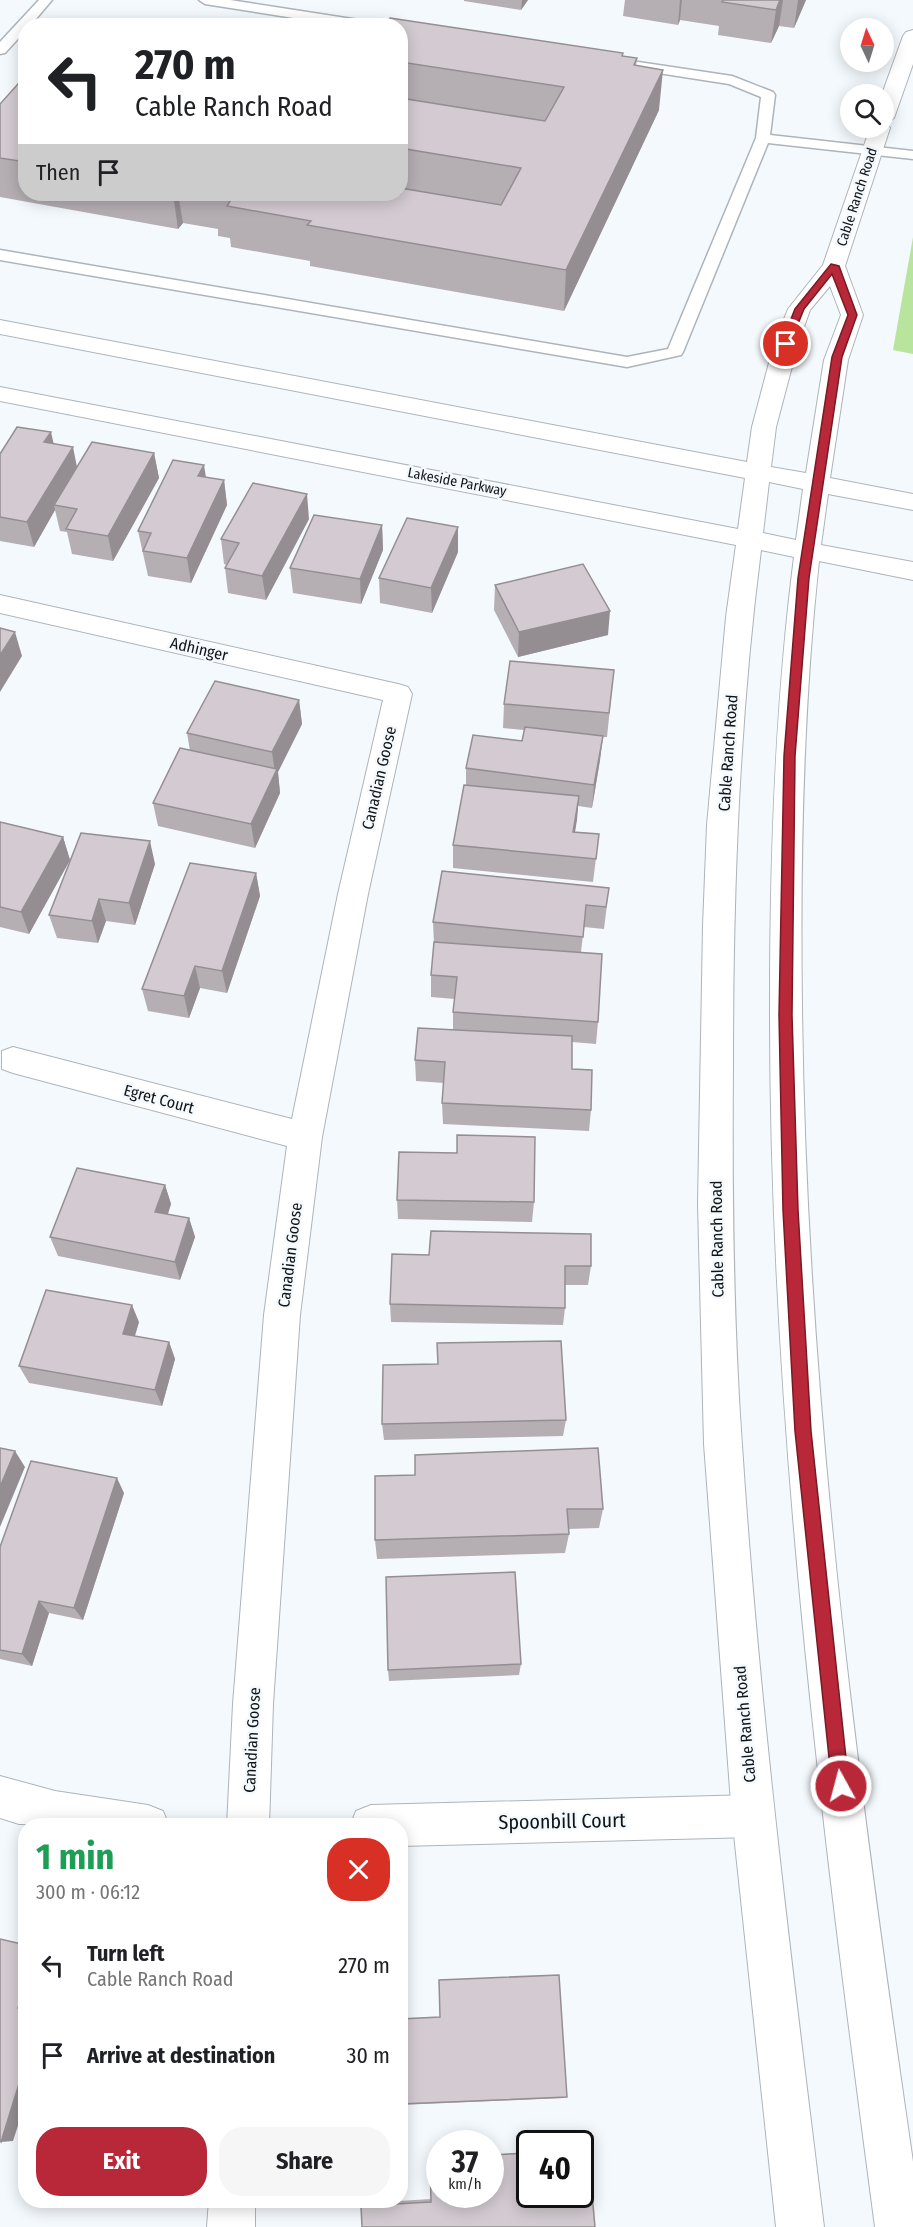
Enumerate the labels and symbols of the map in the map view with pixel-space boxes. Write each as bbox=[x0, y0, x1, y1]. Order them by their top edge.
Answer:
north arrow bbox=[840, 18, 894, 72]
street label: Cable Ranch Road bbox=[833, 146, 881, 248]
pin bbox=[760, 318, 811, 369]
street label: Lakeside Parkway bbox=[406, 464, 509, 500]
street label: Adhinger bbox=[168, 633, 230, 665]
street label: Cable Ranch Road bbox=[714, 694, 742, 812]
street label: Canadian Goose bbox=[358, 724, 400, 832]
street label: Egret Court bbox=[122, 1080, 197, 1118]
street label: Cable Ranch Road bbox=[706, 1180, 728, 1298]
street label: Canadian Goose bbox=[274, 1201, 306, 1308]
street label: Cable Ranch Road bbox=[730, 1665, 760, 1783]
street label: Canadian Goose bbox=[240, 1687, 264, 1793]
position arrow bbox=[809, 1754, 873, 1818]
street label: Spoonbill Court bbox=[498, 1808, 626, 1834]
speed limit sign: 40 bbox=[516, 2130, 594, 2208]

